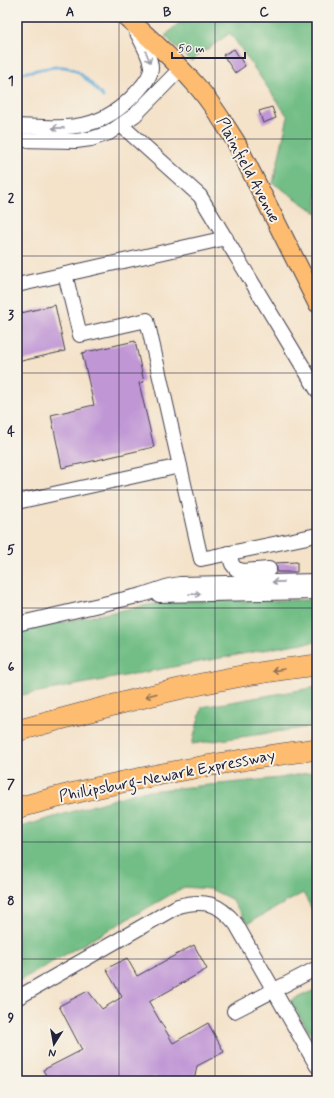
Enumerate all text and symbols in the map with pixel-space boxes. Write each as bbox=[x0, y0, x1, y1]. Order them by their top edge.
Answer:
text: A bbox=[66, 4, 74, 21]
text: B bbox=[163, 4, 172, 21]
text: C bbox=[259, 4, 269, 21]
scale bar bbox=[172, 34, 245, 60]
text: 50 m bbox=[178, 41, 205, 57]
one-way arrow bbox=[144, 50, 152, 62]
text: 1 bbox=[8, 73, 14, 90]
street label: Plainfield Avenue bbox=[211, 113, 285, 227]
one-way arrow bbox=[52, 124, 65, 132]
text: 2 bbox=[8, 190, 15, 207]
text: 3 bbox=[8, 307, 14, 324]
text: 4 bbox=[7, 424, 15, 441]
text: 5 bbox=[7, 542, 15, 559]
one-way arrow bbox=[272, 578, 285, 586]
one-way arrow bbox=[188, 590, 201, 598]
text: 6 bbox=[8, 659, 15, 676]
one-way arrow bbox=[272, 666, 285, 674]
one-way arrow bbox=[145, 692, 158, 700]
street label: Phillipsburg-Newark Expressway bbox=[57, 745, 277, 808]
text: 7 bbox=[7, 776, 15, 793]
text: 8 bbox=[7, 893, 15, 910]
text: 9 bbox=[8, 1010, 15, 1027]
north arrow bbox=[34, 1024, 74, 1064]
text: N bbox=[47, 1045, 57, 1060]

